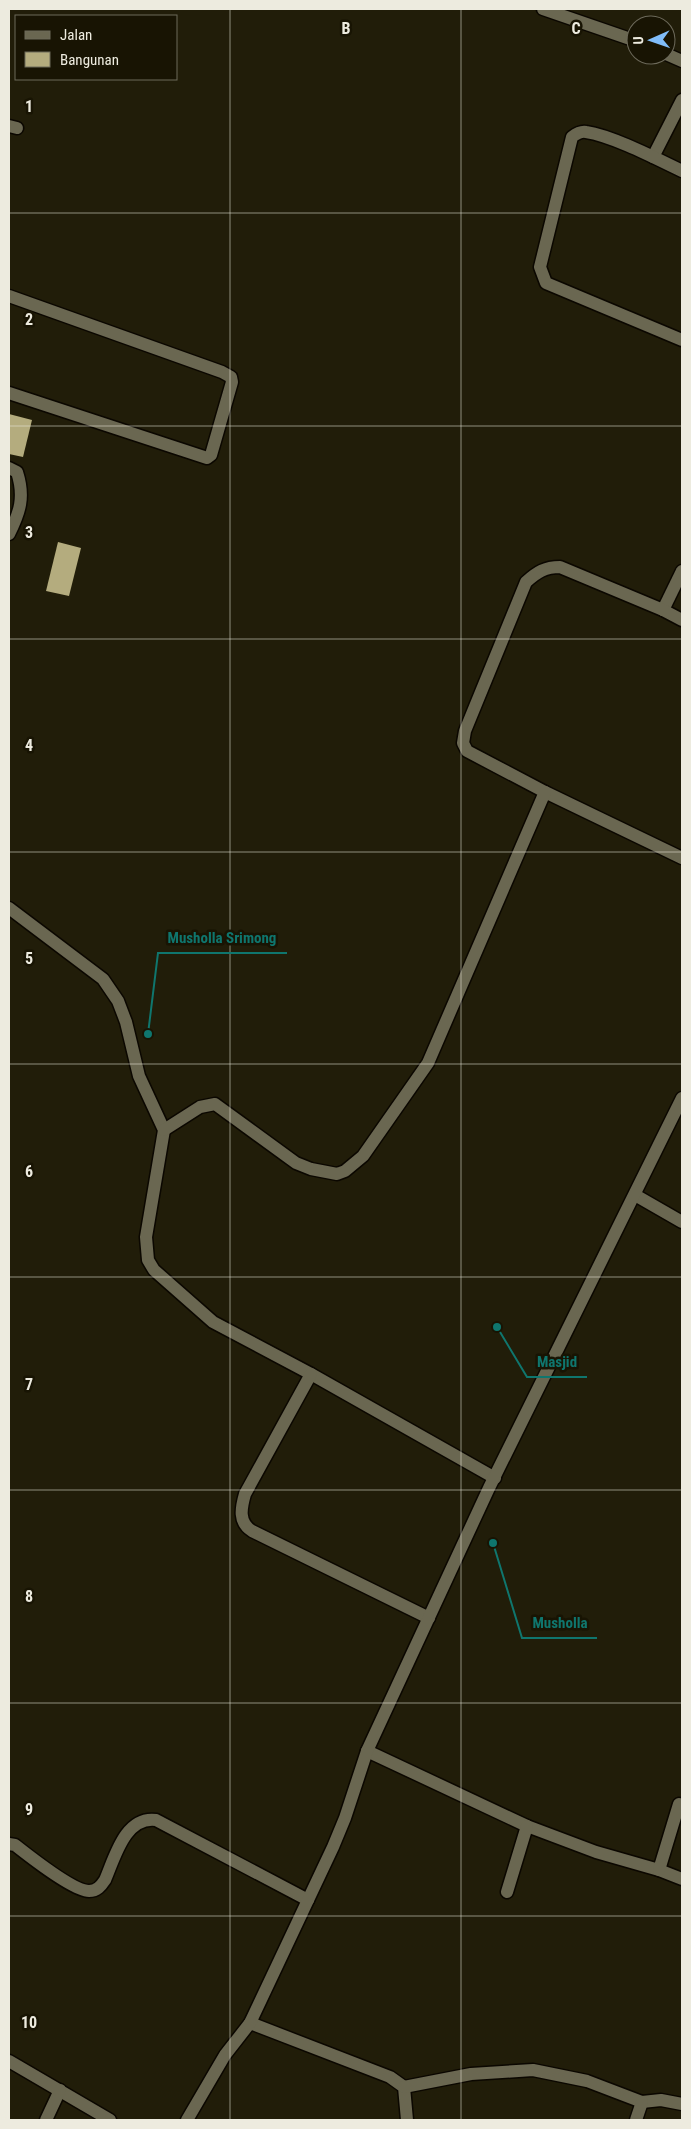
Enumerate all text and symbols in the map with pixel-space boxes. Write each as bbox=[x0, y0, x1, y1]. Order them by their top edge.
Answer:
legend bbox=[15, 15, 178, 80]
north arrow bbox=[626, 15, 676, 65]
text: B bbox=[342, 19, 351, 38]
text: C bbox=[571, 19, 581, 38]
text: Jalan bbox=[60, 26, 92, 44]
text: U bbox=[630, 36, 646, 45]
text: Bangunan bbox=[60, 51, 119, 69]
text: 1 bbox=[25, 97, 33, 116]
text: 2 bbox=[25, 310, 33, 329]
text: 3 bbox=[25, 523, 33, 542]
text: 4 bbox=[25, 736, 33, 755]
callout: Musholla Srimong bbox=[158, 923, 287, 953]
text: Musholla Srimong bbox=[168, 929, 276, 947]
text: 5 bbox=[25, 949, 33, 968]
text: 6 bbox=[25, 1162, 33, 1181]
callout: Masjid bbox=[527, 1347, 587, 1377]
text: Masjid bbox=[537, 1353, 577, 1371]
text: 7 bbox=[25, 1375, 33, 1394]
text: 8 bbox=[25, 1587, 33, 1606]
callout: Musholla bbox=[522, 1608, 597, 1638]
text: Musholla bbox=[532, 1614, 588, 1632]
text: 9 bbox=[25, 1800, 33, 1819]
text: 10 bbox=[21, 2013, 37, 2032]

